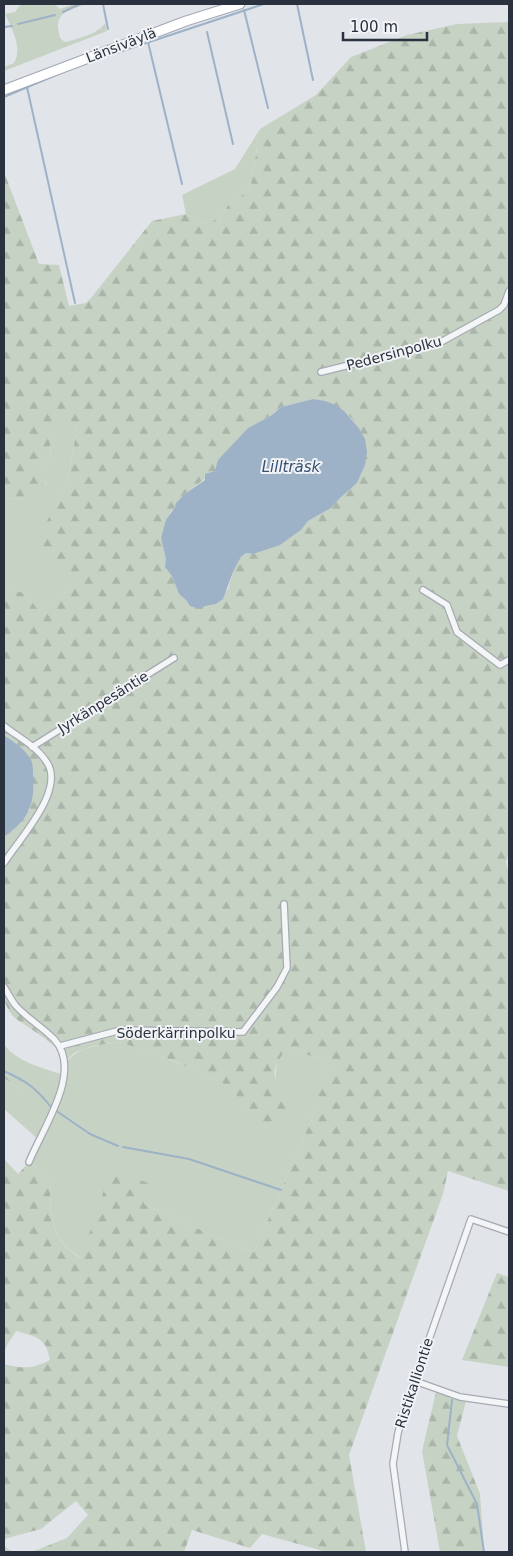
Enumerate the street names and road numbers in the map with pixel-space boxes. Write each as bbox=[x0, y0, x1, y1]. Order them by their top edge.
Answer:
street label: Länsiväylä bbox=[84, 24, 158, 66]
street label: Pedersinpolku bbox=[345, 333, 443, 373]
street label: Jyrkänpesäntie bbox=[54, 668, 151, 737]
street label: Söderkärrinpolku bbox=[116, 1025, 236, 1041]
street label: Ristikalliontie bbox=[392, 1336, 436, 1430]

